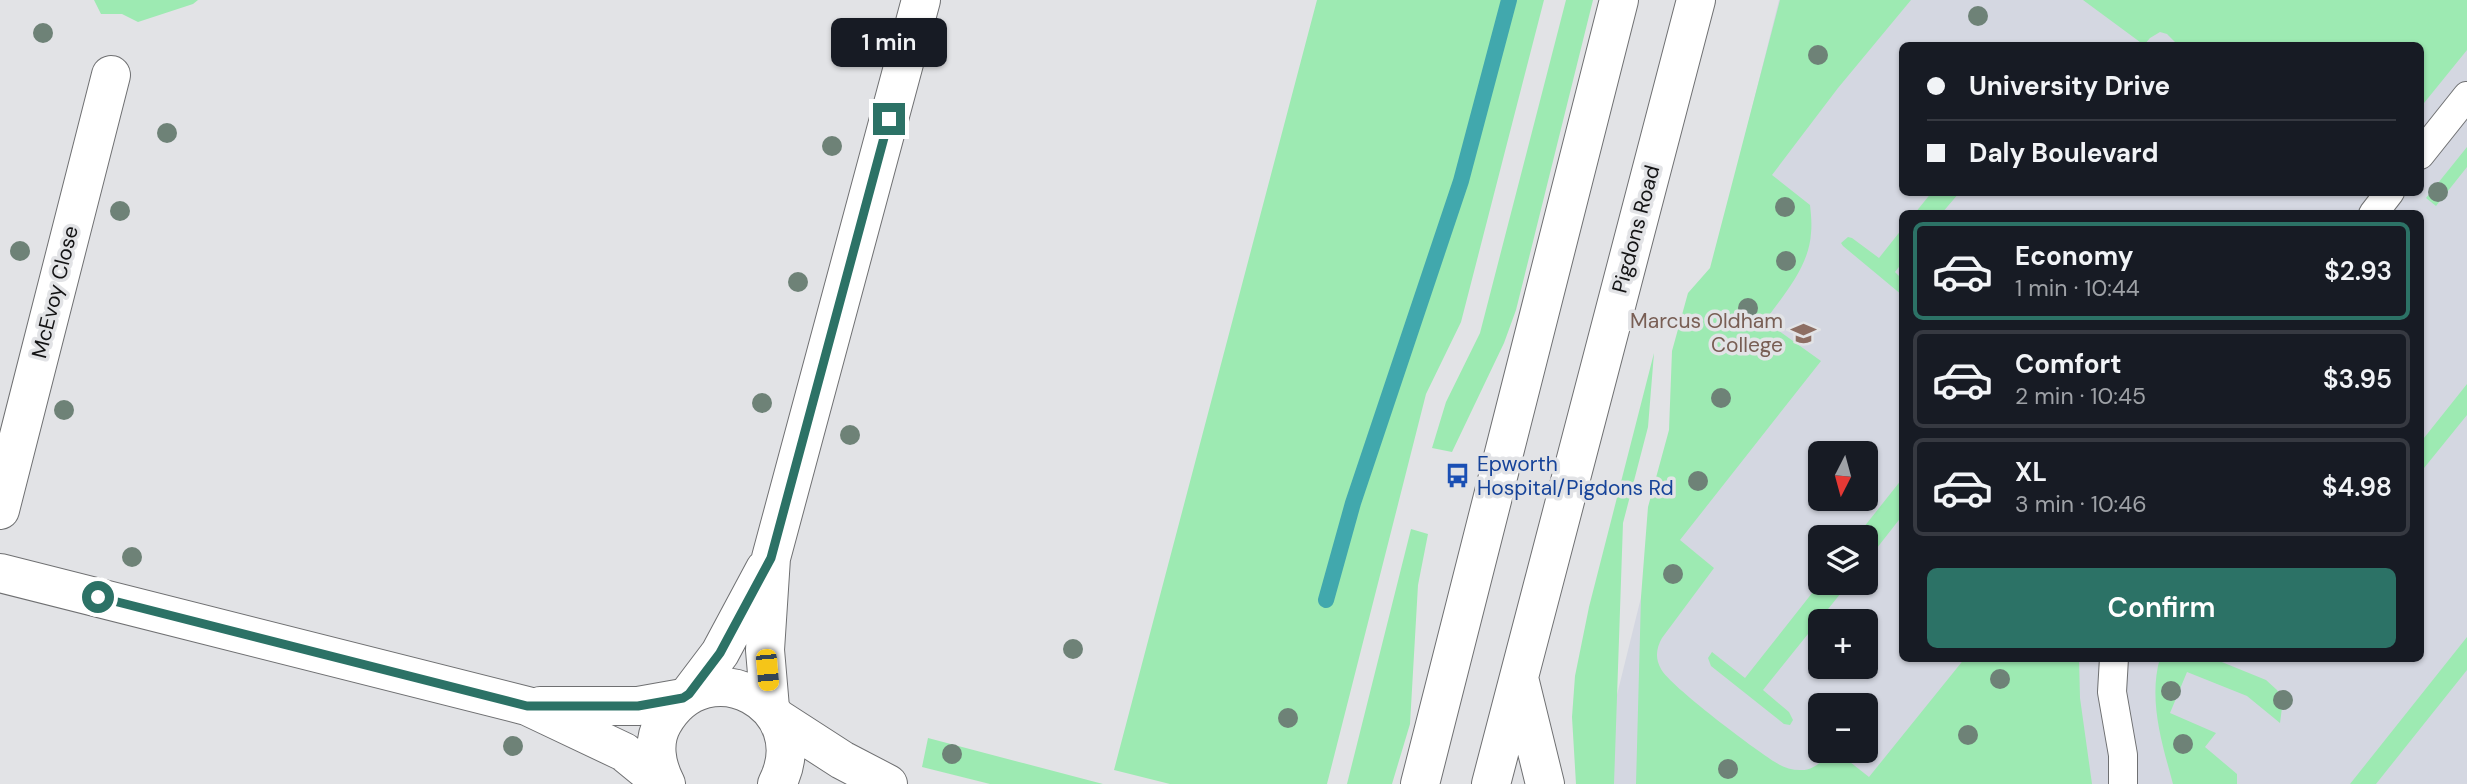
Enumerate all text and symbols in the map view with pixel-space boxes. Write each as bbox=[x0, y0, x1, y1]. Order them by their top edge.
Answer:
callout: 1 min bbox=[831, 18, 947, 66]
text: 1 min bbox=[862, 27, 916, 57]
text: University Drive bbox=[1969, 69, 2170, 103]
route end bbox=[873, 103, 905, 135]
text: Daly Boulevard bbox=[1969, 136, 2159, 170]
street label: Pigdons Road bbox=[1605, 162, 1667, 296]
street label: McEvoy Close bbox=[25, 223, 85, 361]
text: Economy bbox=[2015, 239, 2133, 273]
icon: car bbox=[1931, 240, 1994, 303]
text: $2.93 bbox=[2324, 254, 2392, 288]
text: 1 min · 10:44 bbox=[2015, 273, 2140, 303]
place label: Marcus Oldham College bbox=[1630, 307, 1783, 359]
school or university icon: Marcus Oldham College bbox=[1789, 319, 1817, 347]
text: Comfort bbox=[2015, 347, 2121, 381]
icon: car bbox=[1931, 348, 1994, 411]
text: $3.95 bbox=[2323, 362, 2392, 396]
text: 2 min · 10:45 bbox=[2015, 381, 2146, 411]
north arrow bbox=[1808, 441, 1878, 511]
map controls bbox=[1808, 441, 1878, 763]
place label: Epworth Hospital/Pigdons Rd bbox=[1477, 450, 1674, 502]
text: XL bbox=[2015, 455, 2047, 489]
icon: car bbox=[1931, 456, 1994, 519]
bus stop icon: Epworth Hospital/Pigdons Rd bbox=[1443, 462, 1471, 490]
text: $4.98 bbox=[2322, 470, 2392, 504]
text: 3 min · 10:46 bbox=[2015, 489, 2147, 519]
button: layers bbox=[1808, 525, 1878, 595]
button: Confirm bbox=[1927, 568, 2396, 648]
route start bbox=[82, 581, 114, 613]
button: + bbox=[1808, 609, 1878, 679]
car bbox=[755, 648, 780, 692]
button: − bbox=[1808, 693, 1878, 763]

